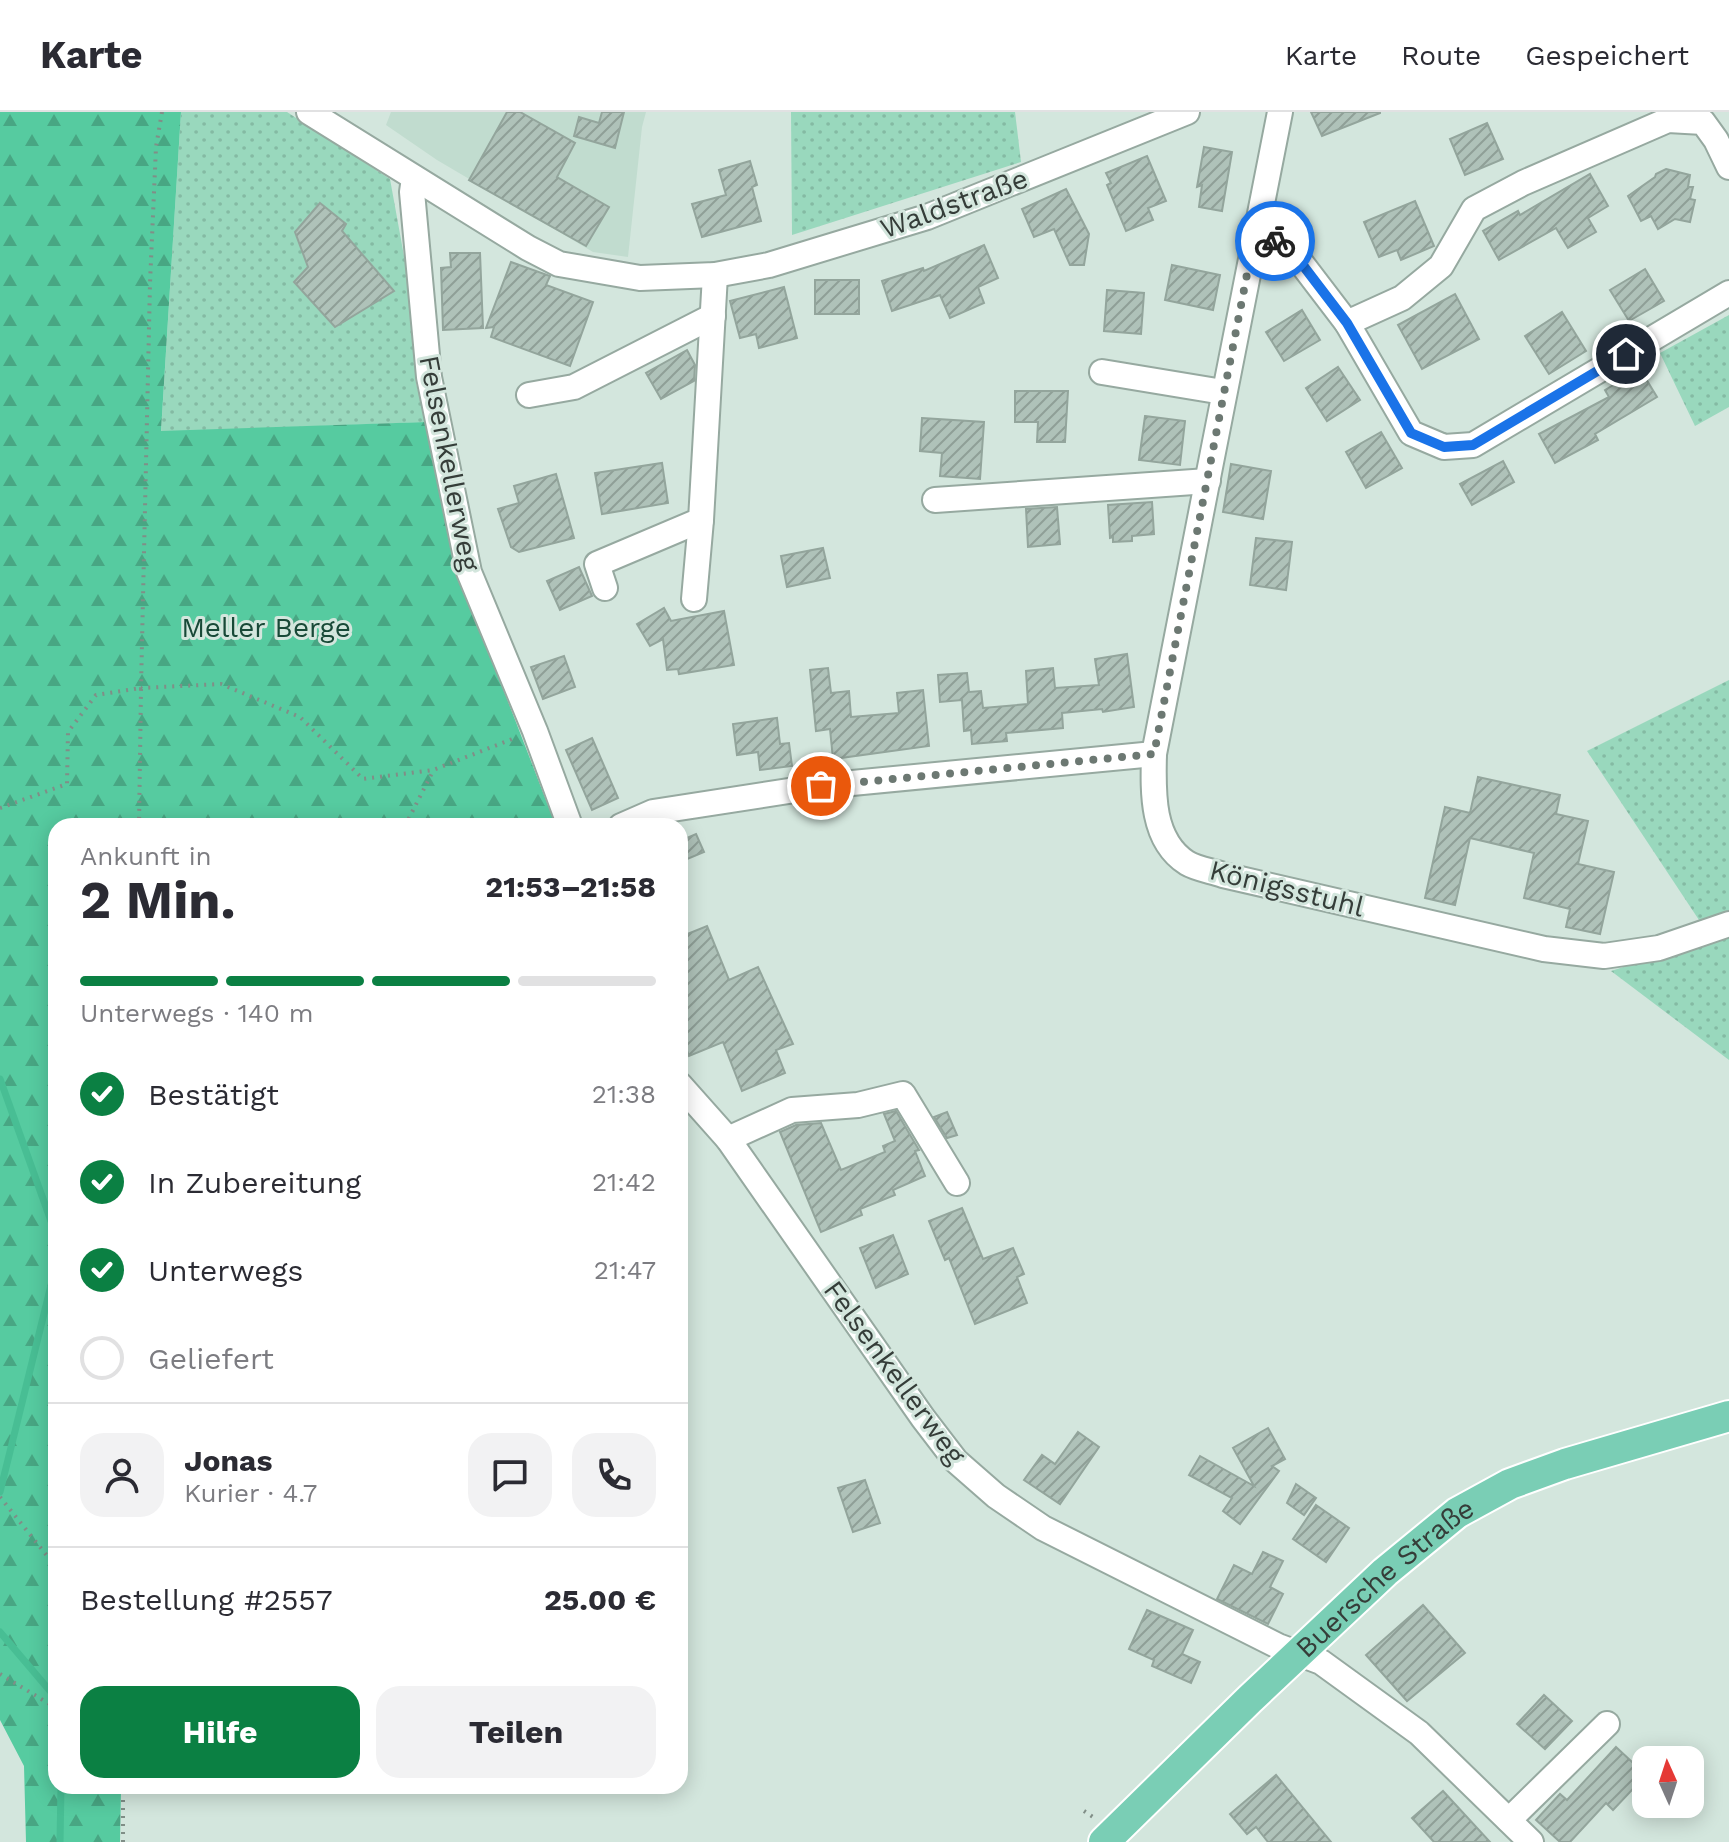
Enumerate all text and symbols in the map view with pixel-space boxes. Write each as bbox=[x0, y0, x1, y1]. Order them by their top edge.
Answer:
text: Karte bbox=[40, 33, 143, 77]
text: Karte bbox=[1285, 39, 1357, 72]
text: Route bbox=[1401, 39, 1481, 72]
text: Gespeichert bbox=[1525, 39, 1689, 72]
street label: Waldstraße bbox=[876, 162, 1032, 245]
courier bbox=[1235, 201, 1315, 281]
icon: bike bbox=[1253, 219, 1297, 263]
pin bbox=[1592, 320, 1660, 388]
icon: home bbox=[1604, 332, 1648, 376]
street label: Felsenkellerweg bbox=[412, 353, 487, 574]
park label: Meller Berge bbox=[181, 611, 351, 644]
pin bbox=[787, 752, 855, 820]
icon: bag bbox=[799, 764, 843, 808]
text: Ankunft in bbox=[80, 841, 212, 871]
street label: Königsstuhl bbox=[1206, 853, 1368, 924]
text: 21:53–21:58 bbox=[485, 869, 656, 904]
text: 2 Min. bbox=[80, 870, 236, 931]
text: Unterwegs · 140 m bbox=[80, 998, 313, 1028]
icon: check bbox=[80, 1072, 124, 1116]
text: Bestätigt bbox=[148, 1077, 279, 1112]
text: 21:38 bbox=[592, 1079, 656, 1109]
icon: check bbox=[80, 1160, 124, 1204]
text: In Zubereitung bbox=[148, 1165, 361, 1200]
text: 21:42 bbox=[592, 1167, 656, 1197]
icon: check bbox=[80, 1248, 124, 1292]
text: Unterwegs bbox=[148, 1253, 303, 1288]
text: 21:47 bbox=[594, 1255, 656, 1285]
street label: Felsenkellerweg bbox=[817, 1274, 972, 1471]
text: Geliefert bbox=[148, 1341, 274, 1376]
button: person bbox=[80, 1433, 164, 1517]
button: chat bbox=[468, 1433, 552, 1517]
button: phone bbox=[572, 1433, 656, 1517]
text: Jonas bbox=[184, 1443, 272, 1478]
text: Kurier · 4.7 bbox=[184, 1478, 317, 1508]
street label: Buersche Straße bbox=[1289, 1491, 1479, 1664]
text: Bestellung #2557 bbox=[80, 1582, 333, 1617]
text: 25.00 € bbox=[544, 1582, 656, 1617]
button: Hilfe bbox=[80, 1686, 360, 1778]
button: Teilen bbox=[376, 1686, 656, 1778]
north arrow bbox=[1632, 1746, 1704, 1818]
map controls bbox=[1632, 1746, 1704, 1818]

